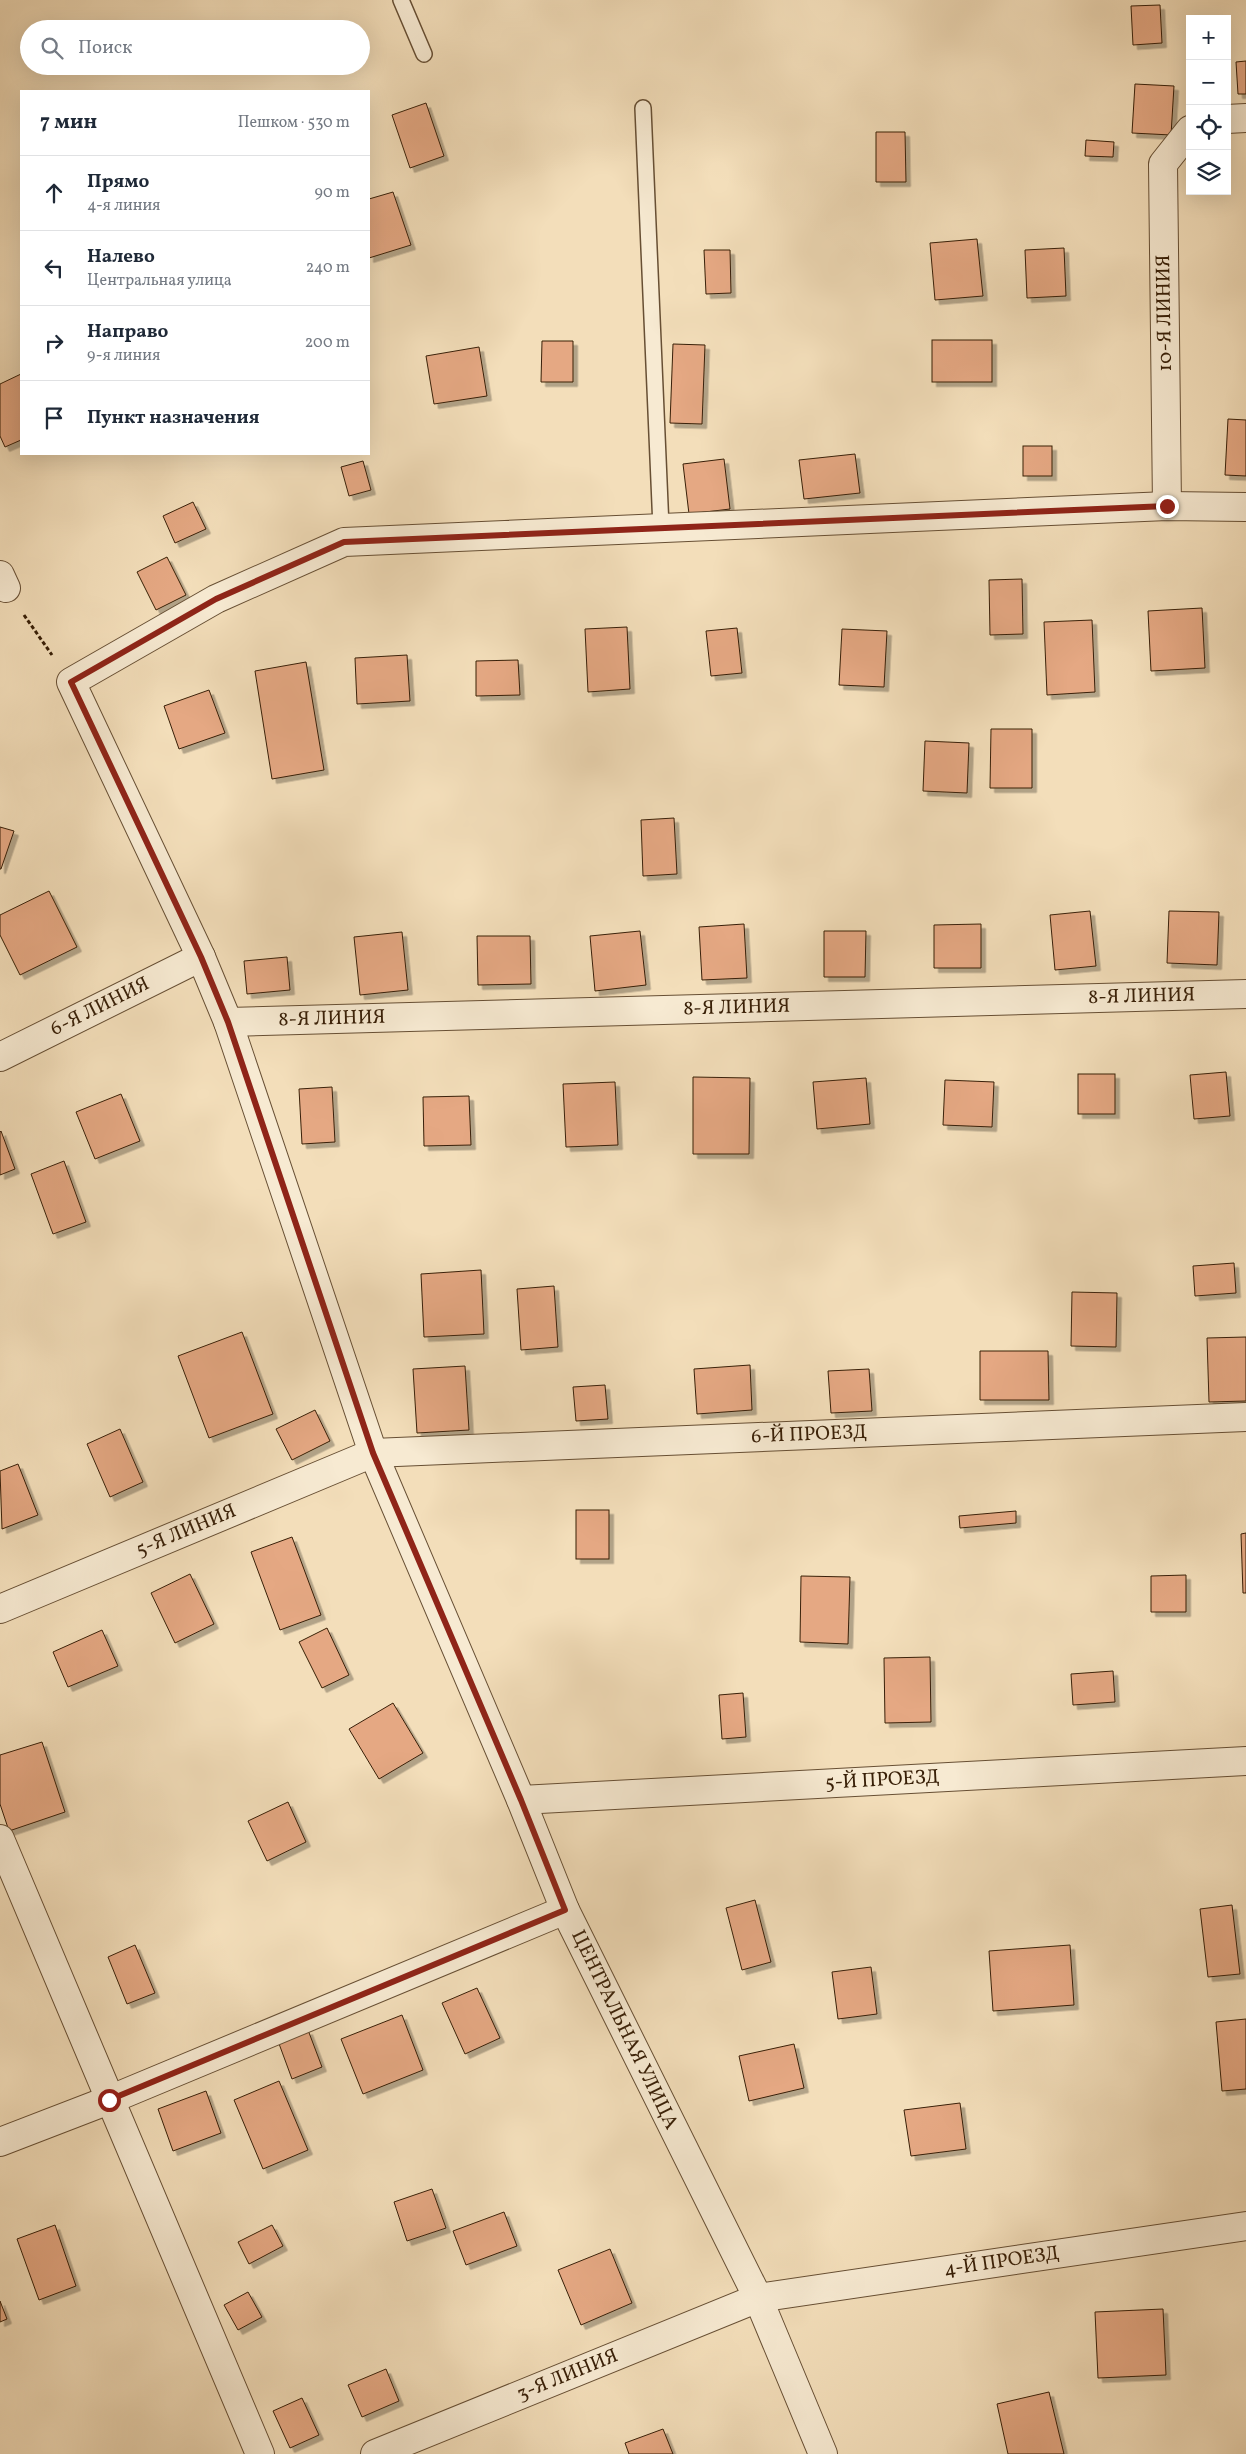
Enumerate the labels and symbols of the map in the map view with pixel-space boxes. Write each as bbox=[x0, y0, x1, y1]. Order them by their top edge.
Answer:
street label: 10-Я ЛИНИЯ bbox=[1150, 254, 1180, 372]
route end bbox=[1156, 495, 1179, 518]
street label: 6-Я ЛИНИЯ bbox=[46, 971, 155, 1044]
street label: 8-Я ЛИНИЯ bbox=[1088, 981, 1196, 1012]
street label: 8-Я ЛИНИЯ bbox=[683, 993, 791, 1023]
street label: 8-Я ЛИНИЯ bbox=[278, 1004, 386, 1035]
street label: 6-Й ПРОЕЗД bbox=[751, 1419, 868, 1451]
street label: 5-Я ЛИНИЯ bbox=[132, 1498, 241, 1565]
street label: 5-Й ПРОЕЗД bbox=[824, 1763, 941, 1798]
street label: ЦЕНТРАЛЬНАЯ УЛИЦА bbox=[563, 1926, 685, 2134]
route start bbox=[98, 2089, 121, 2112]
street label: 4-Й ПРОЕЗД bbox=[942, 2240, 1061, 2284]
street label: 3-Я ЛИНИЯ bbox=[513, 2342, 623, 2409]

